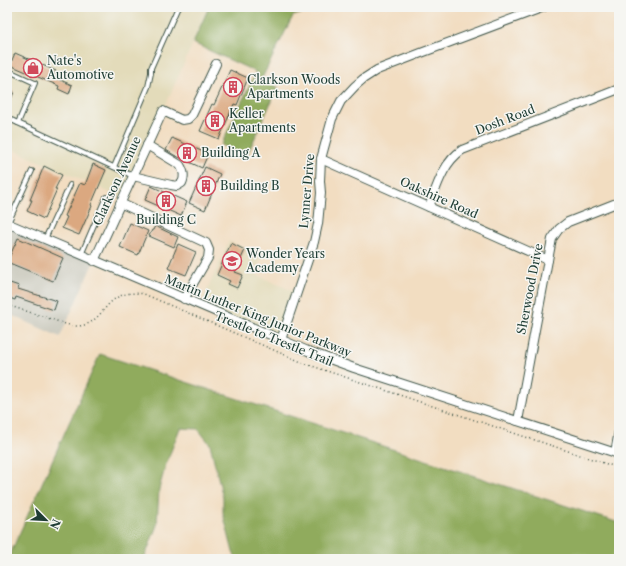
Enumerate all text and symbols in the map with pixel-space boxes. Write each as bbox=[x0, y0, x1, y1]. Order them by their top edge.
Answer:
place label: Nate's Automotive bbox=[46, 53, 114, 82]
shop icon: Nate's Automotive bbox=[22, 57, 44, 79]
place label: Clarkson Woods Apartments bbox=[246, 72, 340, 101]
building icon: Clarkson Woods Apartments bbox=[222, 76, 244, 98]
street label: Dosh Road bbox=[473, 101, 537, 138]
place label: Keller Apartments bbox=[228, 106, 296, 135]
building icon: Keller Apartments bbox=[204, 110, 226, 132]
street label: Clarkson Avenue bbox=[89, 134, 144, 228]
building icon: Building A bbox=[176, 142, 198, 164]
place label: Building A bbox=[201, 145, 262, 160]
street label: Lynner Drive bbox=[296, 153, 317, 229]
street label: Oakshire Road bbox=[398, 174, 481, 222]
building icon: Building B bbox=[195, 175, 217, 197]
place label: Building B bbox=[220, 178, 279, 193]
building icon: Building C bbox=[155, 190, 177, 212]
place label: Building C bbox=[136, 212, 196, 227]
street label: Sherwood Drive bbox=[513, 242, 546, 336]
place label: Wonder Years Academy bbox=[245, 246, 325, 275]
school or university icon: Wonder Years Academy bbox=[221, 250, 243, 272]
street label: Martin Luther King Junior Parkway bbox=[163, 271, 354, 360]
street label: Trestle to Trestle Trail bbox=[213, 308, 336, 369]
north arrow bbox=[26, 500, 66, 540]
text: N bbox=[47, 517, 63, 532]

